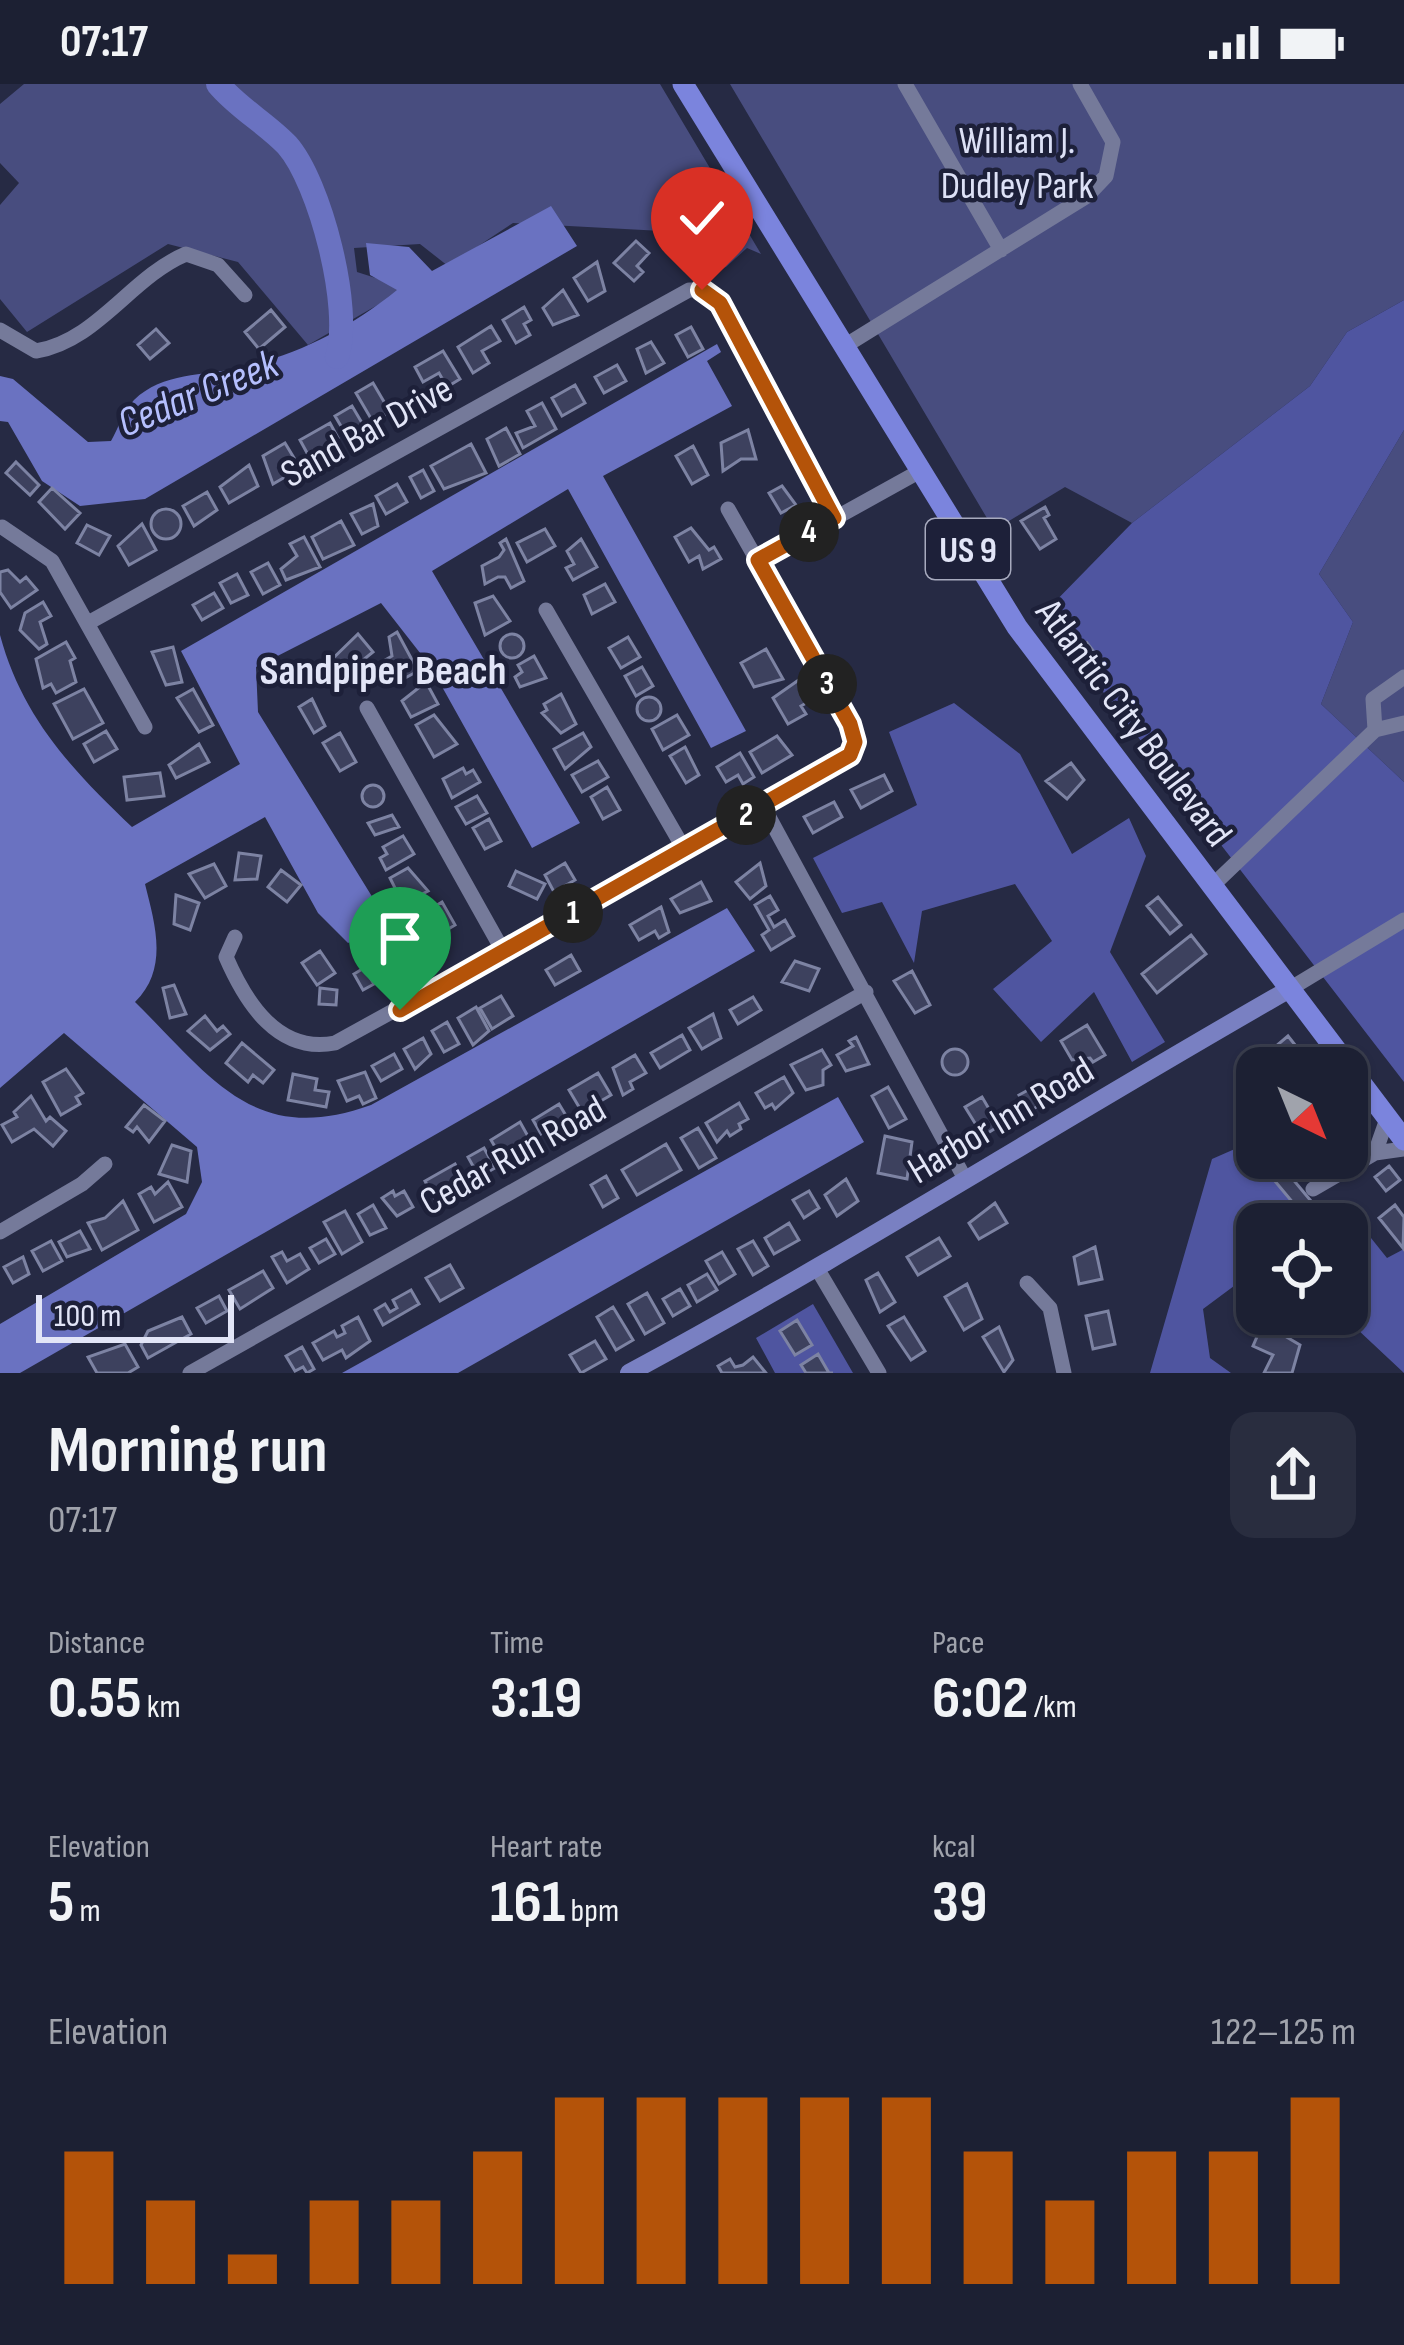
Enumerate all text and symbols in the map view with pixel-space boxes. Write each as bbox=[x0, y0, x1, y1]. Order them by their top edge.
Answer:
text: 07:17 bbox=[60, 15, 148, 70]
park label: William J. Dudley Park bbox=[941, 118, 1093, 210]
pin bbox=[651, 167, 753, 290]
icon: check bbox=[669, 185, 735, 251]
water label: Cedar Creek bbox=[110, 339, 287, 449]
street label: Sand Bar Drive bbox=[273, 366, 461, 499]
pin: 4 bbox=[779, 502, 839, 562]
text: 4 bbox=[801, 512, 817, 552]
road number: US 9 bbox=[926, 519, 1010, 579]
street label: Atlantic City Boulevard bbox=[1024, 590, 1241, 856]
district label: Sandpiper Beach bbox=[260, 646, 507, 697]
pin: 3 bbox=[797, 654, 857, 714]
text: 3 bbox=[820, 664, 834, 704]
pin: 2 bbox=[716, 785, 776, 845]
text: 2 bbox=[739, 795, 753, 835]
pin: 1 bbox=[543, 883, 603, 943]
pin bbox=[349, 887, 451, 1010]
text: 1 bbox=[567, 893, 579, 933]
icon: arrive bbox=[367, 905, 433, 971]
street label: Harbor Inn Road bbox=[900, 1047, 1103, 1195]
north arrow bbox=[1236, 1047, 1368, 1179]
map controls bbox=[1236, 1047, 1368, 1335]
street label: Cedar Run Road bbox=[412, 1086, 614, 1226]
button: locate bbox=[1236, 1203, 1368, 1335]
scale bar bbox=[36, 1289, 234, 1342]
text: 100 m bbox=[54, 1296, 121, 1336]
text: Morning run bbox=[48, 1412, 328, 1491]
button: share bbox=[1230, 1412, 1356, 1538]
text: 07:17 bbox=[48, 1497, 117, 1544]
text: Distance bbox=[48, 1623, 145, 1663]
text: Time bbox=[490, 1623, 544, 1663]
text: Pace bbox=[932, 1623, 985, 1663]
text: 0.55 bbox=[48, 1663, 142, 1735]
text: 3:19 bbox=[490, 1663, 582, 1735]
text: 6:02 bbox=[932, 1663, 1029, 1735]
text: km bbox=[142, 1687, 181, 1727]
text: /km bbox=[1029, 1687, 1077, 1727]
text: Elevation bbox=[48, 1827, 150, 1867]
text: Heart rate bbox=[490, 1827, 603, 1867]
text: kcal bbox=[932, 1827, 976, 1867]
text: 5 bbox=[48, 1867, 74, 1939]
text: 161 bbox=[490, 1867, 565, 1939]
text: 39 bbox=[932, 1867, 987, 1939]
text: m bbox=[74, 1891, 101, 1931]
text: bpm bbox=[565, 1891, 619, 1931]
text: Elevation bbox=[48, 2009, 168, 2056]
text: 122–125 m bbox=[1211, 2009, 1356, 2056]

